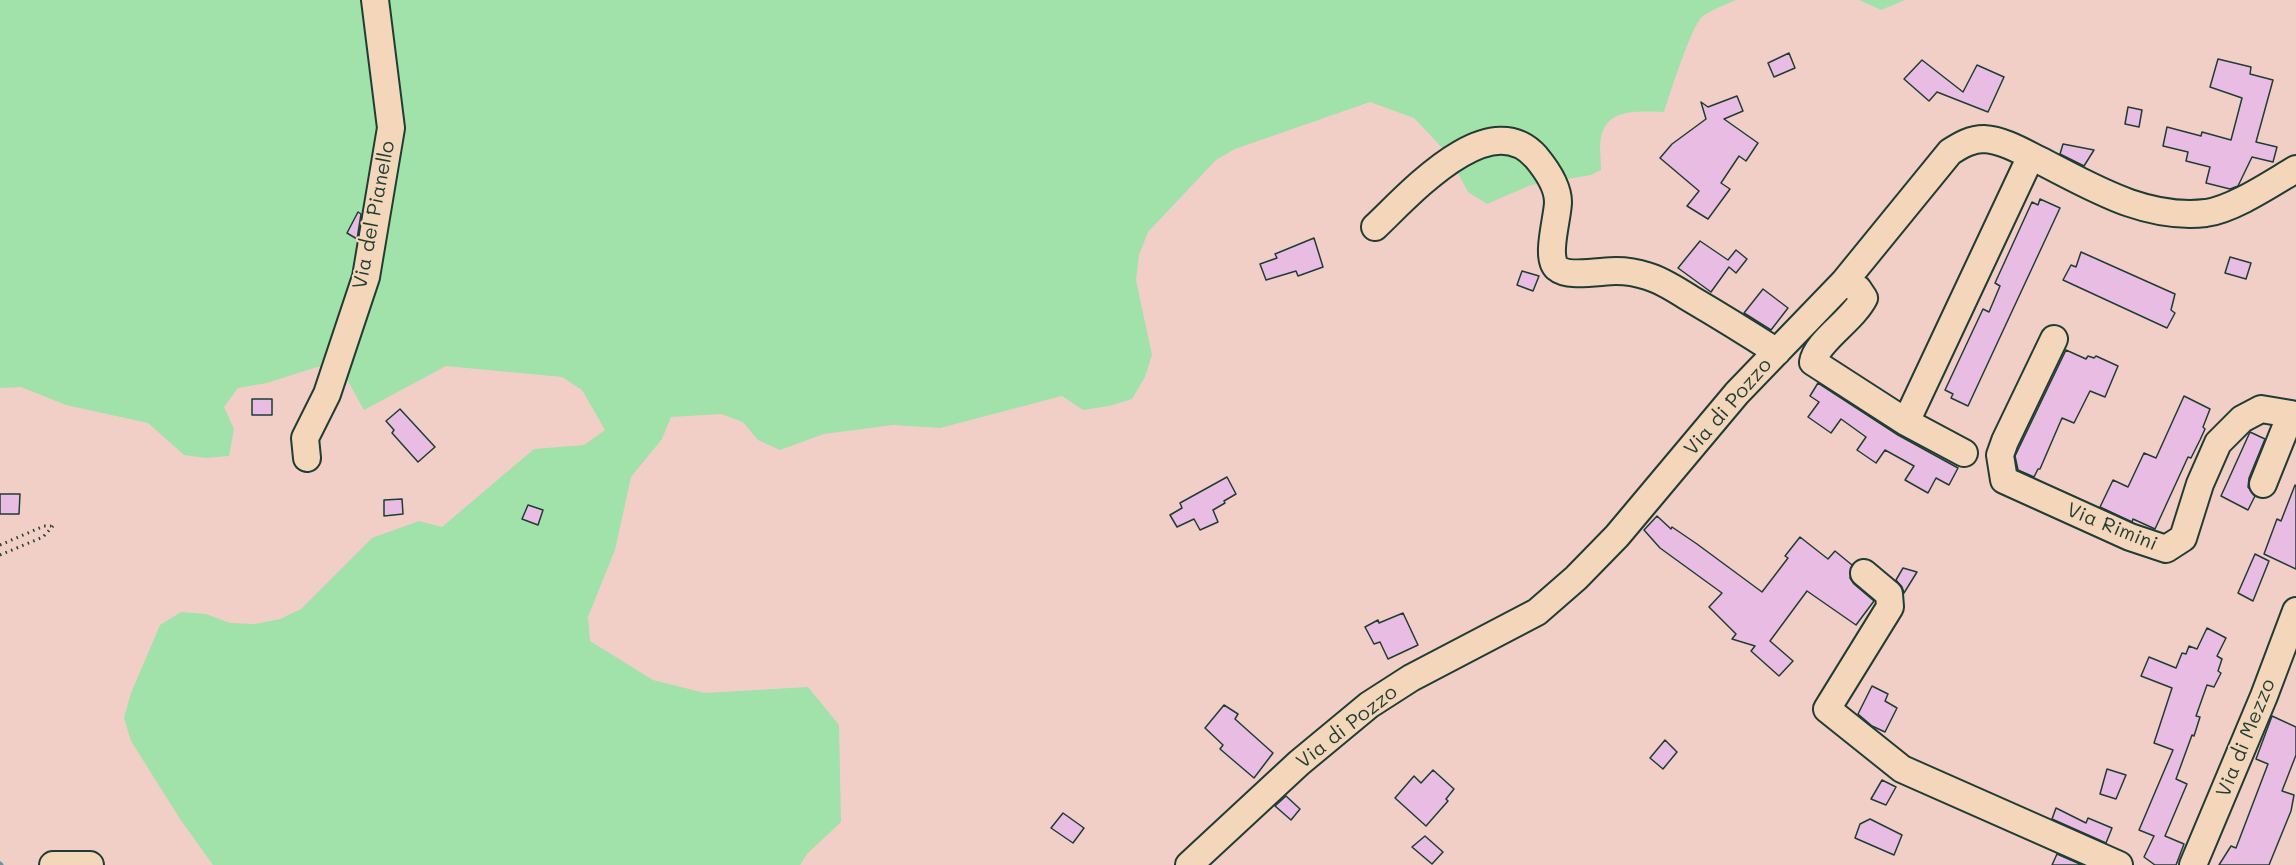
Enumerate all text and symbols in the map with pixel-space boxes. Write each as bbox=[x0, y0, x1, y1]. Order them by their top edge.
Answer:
street label: Via del Pianello bbox=[348, 139, 400, 291]
street label: Via di Pozzo bbox=[1679, 353, 1777, 461]
street label: Via Rimini bbox=[2063, 498, 2161, 556]
street label: Via di Mezzo bbox=[2211, 675, 2281, 801]
street label: Via di Pozzo bbox=[1292, 680, 1402, 774]

